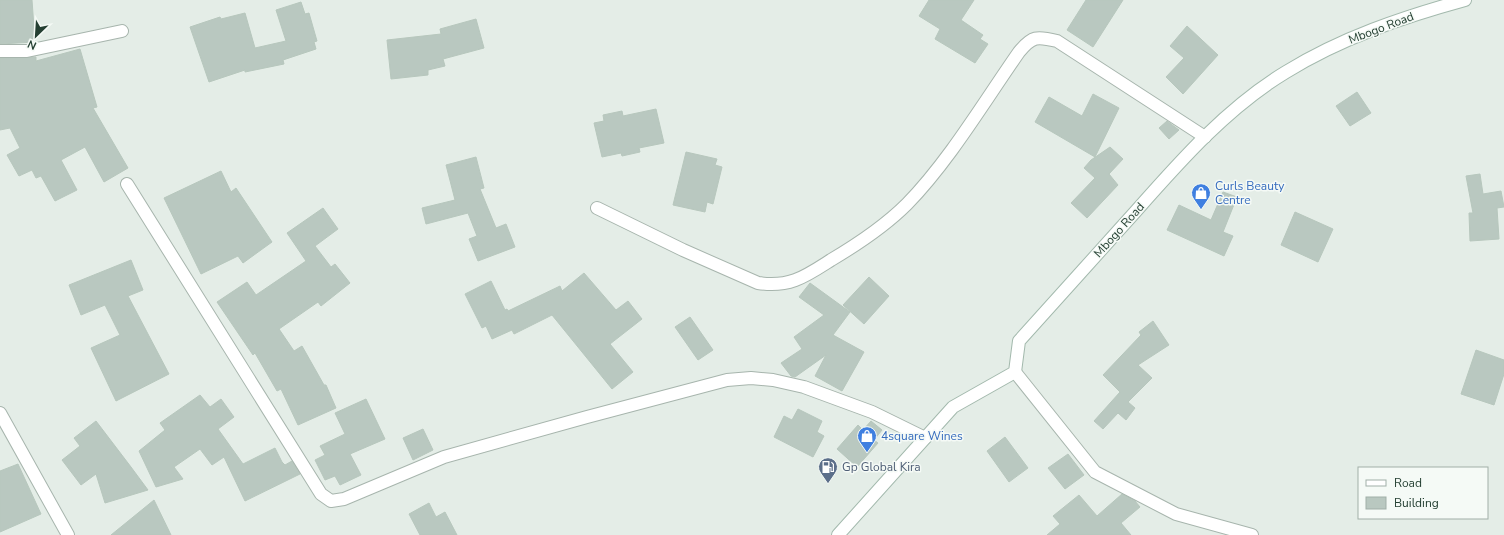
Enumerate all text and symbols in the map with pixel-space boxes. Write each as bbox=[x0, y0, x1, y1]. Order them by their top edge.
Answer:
street label: Mbogo Road bbox=[1346, 8, 1416, 48]
north arrow bbox=[16, 16, 56, 56]
text: N bbox=[25, 36, 39, 53]
place label: Curls Beauty Centre bbox=[1215, 178, 1285, 208]
shop icon: Curls Beauty Centre bbox=[1190, 182, 1212, 210]
street label: Mbogo Road bbox=[1090, 199, 1148, 261]
shop icon: 4square Wines bbox=[856, 425, 878, 453]
place label: 4square Wines bbox=[881, 428, 963, 444]
fuel station icon: Gp Global Kira bbox=[817, 456, 839, 484]
place label: Gp Global Kira bbox=[842, 459, 921, 475]
legend bbox=[1358, 467, 1488, 519]
text: Road bbox=[1394, 475, 1422, 491]
text: Building bbox=[1394, 495, 1439, 511]

